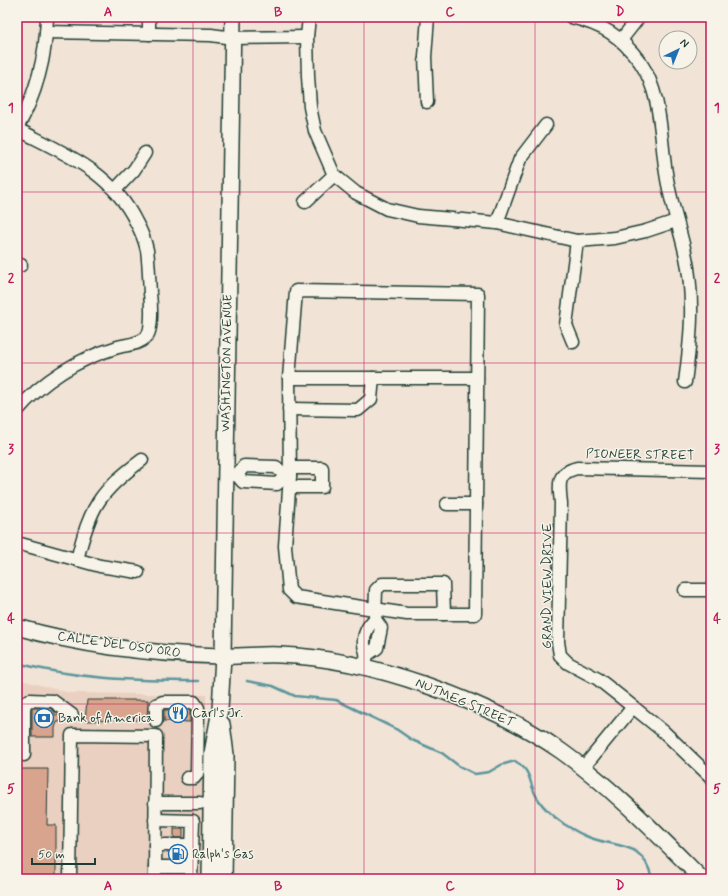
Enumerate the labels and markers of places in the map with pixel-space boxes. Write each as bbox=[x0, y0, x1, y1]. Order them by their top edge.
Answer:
restaurant icon: Carl's Jr. bbox=[167, 702, 189, 724]
place label: Carl's Jr. bbox=[192, 705, 244, 722]
bank icon: Bank of America bbox=[33, 707, 55, 729]
place label: Bank of America bbox=[58, 710, 154, 727]
fuel station icon: Ralph's Gas bbox=[167, 843, 189, 865]
place label: Ralph's Gas bbox=[192, 846, 254, 863]

